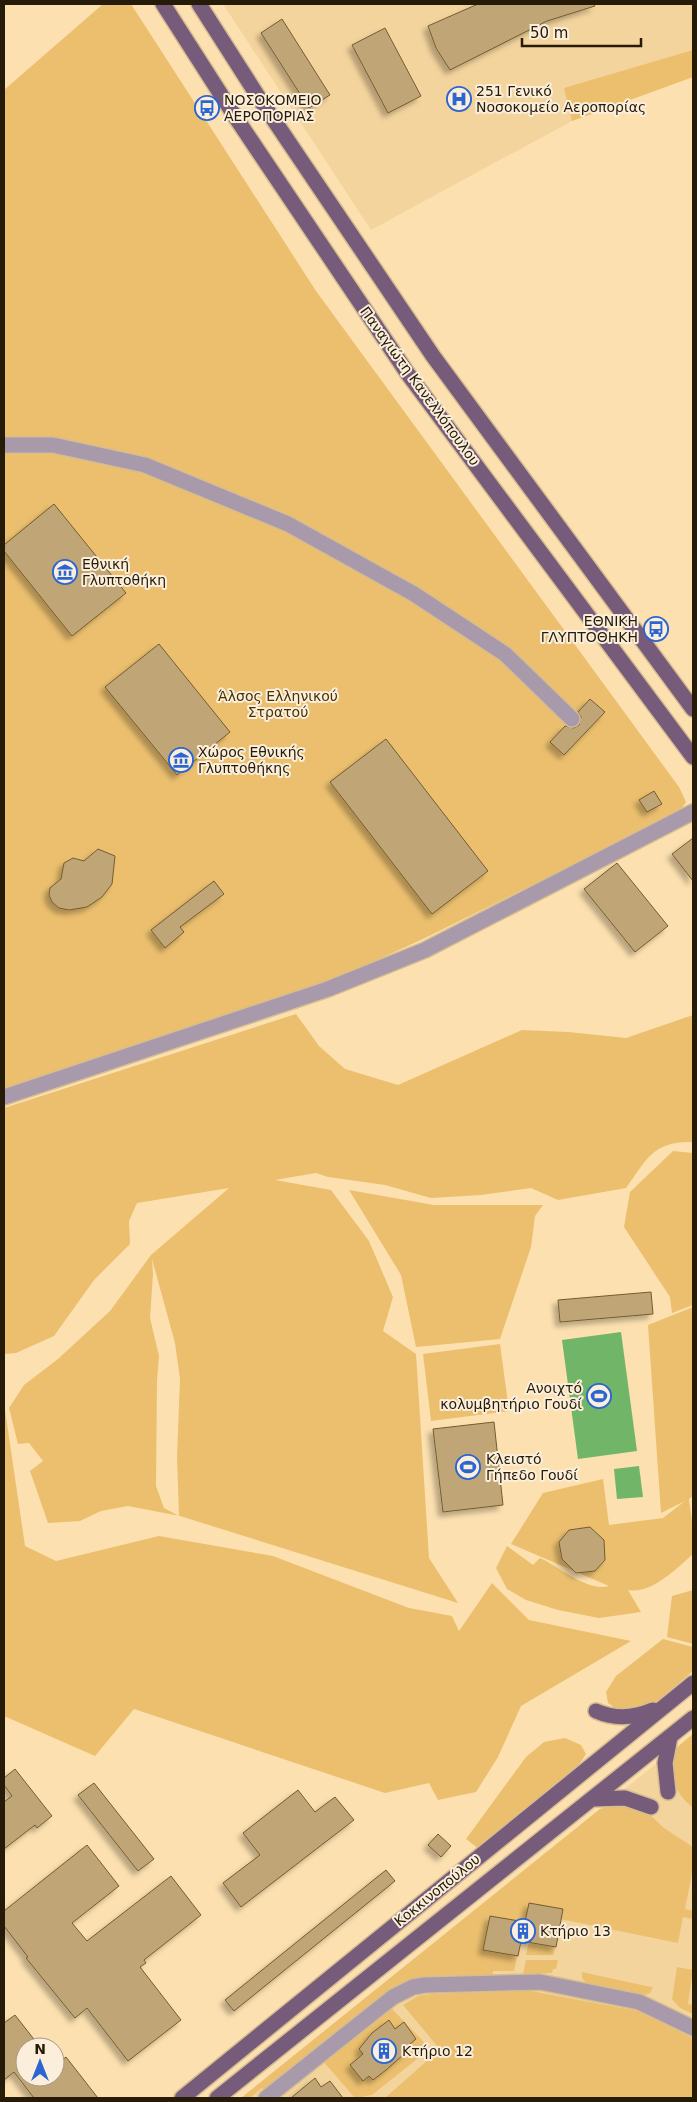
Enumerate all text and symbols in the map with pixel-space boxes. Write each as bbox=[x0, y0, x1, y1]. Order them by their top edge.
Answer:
scale bar bbox=[522, 15, 641, 47]
text: 50 m bbox=[530, 24, 568, 42]
place label: 251 Γενικό Νοσοκομείο Αεροπορίας bbox=[476, 83, 646, 115]
hospital icon: 251 Γενικό Νοσοκομείο Αεροπορίας bbox=[446, 86, 472, 112]
place label: ΝΟΣΟΚΟΜΕΙΟ ΑΕΡΟΠΟΡΙΑΣ bbox=[224, 92, 322, 124]
bus stop icon: ΝΟΣΟΚΟΜΕΙΟ ΑΕΡΟΠΟΡΙΑΣ bbox=[194, 95, 220, 121]
street label: Παναγιώτη Κανελλόπουλου bbox=[357, 304, 483, 468]
place label: Εθνική Γλυπτοθήκη bbox=[82, 556, 166, 588]
museum icon: Εθνική Γλυπτοθήκη bbox=[52, 559, 78, 585]
place label: ΕΘΝΙΚΗ ΓΛΥΠΤΟΘΗΚΗ bbox=[541, 613, 638, 645]
bus stop icon: ΕΘΝΙΚΗ ΓΛΥΠΤΟΘΗΚΗ bbox=[643, 616, 669, 642]
park label: Άλσος Ελληνικού Στρατού bbox=[218, 688, 338, 720]
place label: Χώρος Εθνικής Γλυπτοθήκης bbox=[198, 744, 305, 776]
museum icon: Χώρος Εθνικής Γλυπτοθήκης bbox=[168, 747, 194, 773]
place label: Ανοιχτό κολυμβητήριο Γουδί bbox=[440, 1380, 582, 1412]
sports icon: Ανοιχτό κολυμβητήριο Γουδί bbox=[586, 1383, 612, 1409]
place label: Κλειστό Γήπεδο Γουδί bbox=[486, 1451, 578, 1483]
sports icon: Κλειστό Γήπεδο Γουδί bbox=[455, 1454, 481, 1480]
street label: Κοκκινοπούλου bbox=[391, 1851, 483, 1929]
building icon: Κτήριο 13 bbox=[510, 1918, 536, 1944]
place label: Κτήριο 13 bbox=[540, 1923, 611, 1939]
north arrow bbox=[15, 2037, 65, 2087]
building icon: Κτήριο 12 bbox=[371, 2038, 397, 2064]
text: N bbox=[34, 2041, 46, 2057]
place label: Κτήριο 12 bbox=[402, 2043, 473, 2059]

